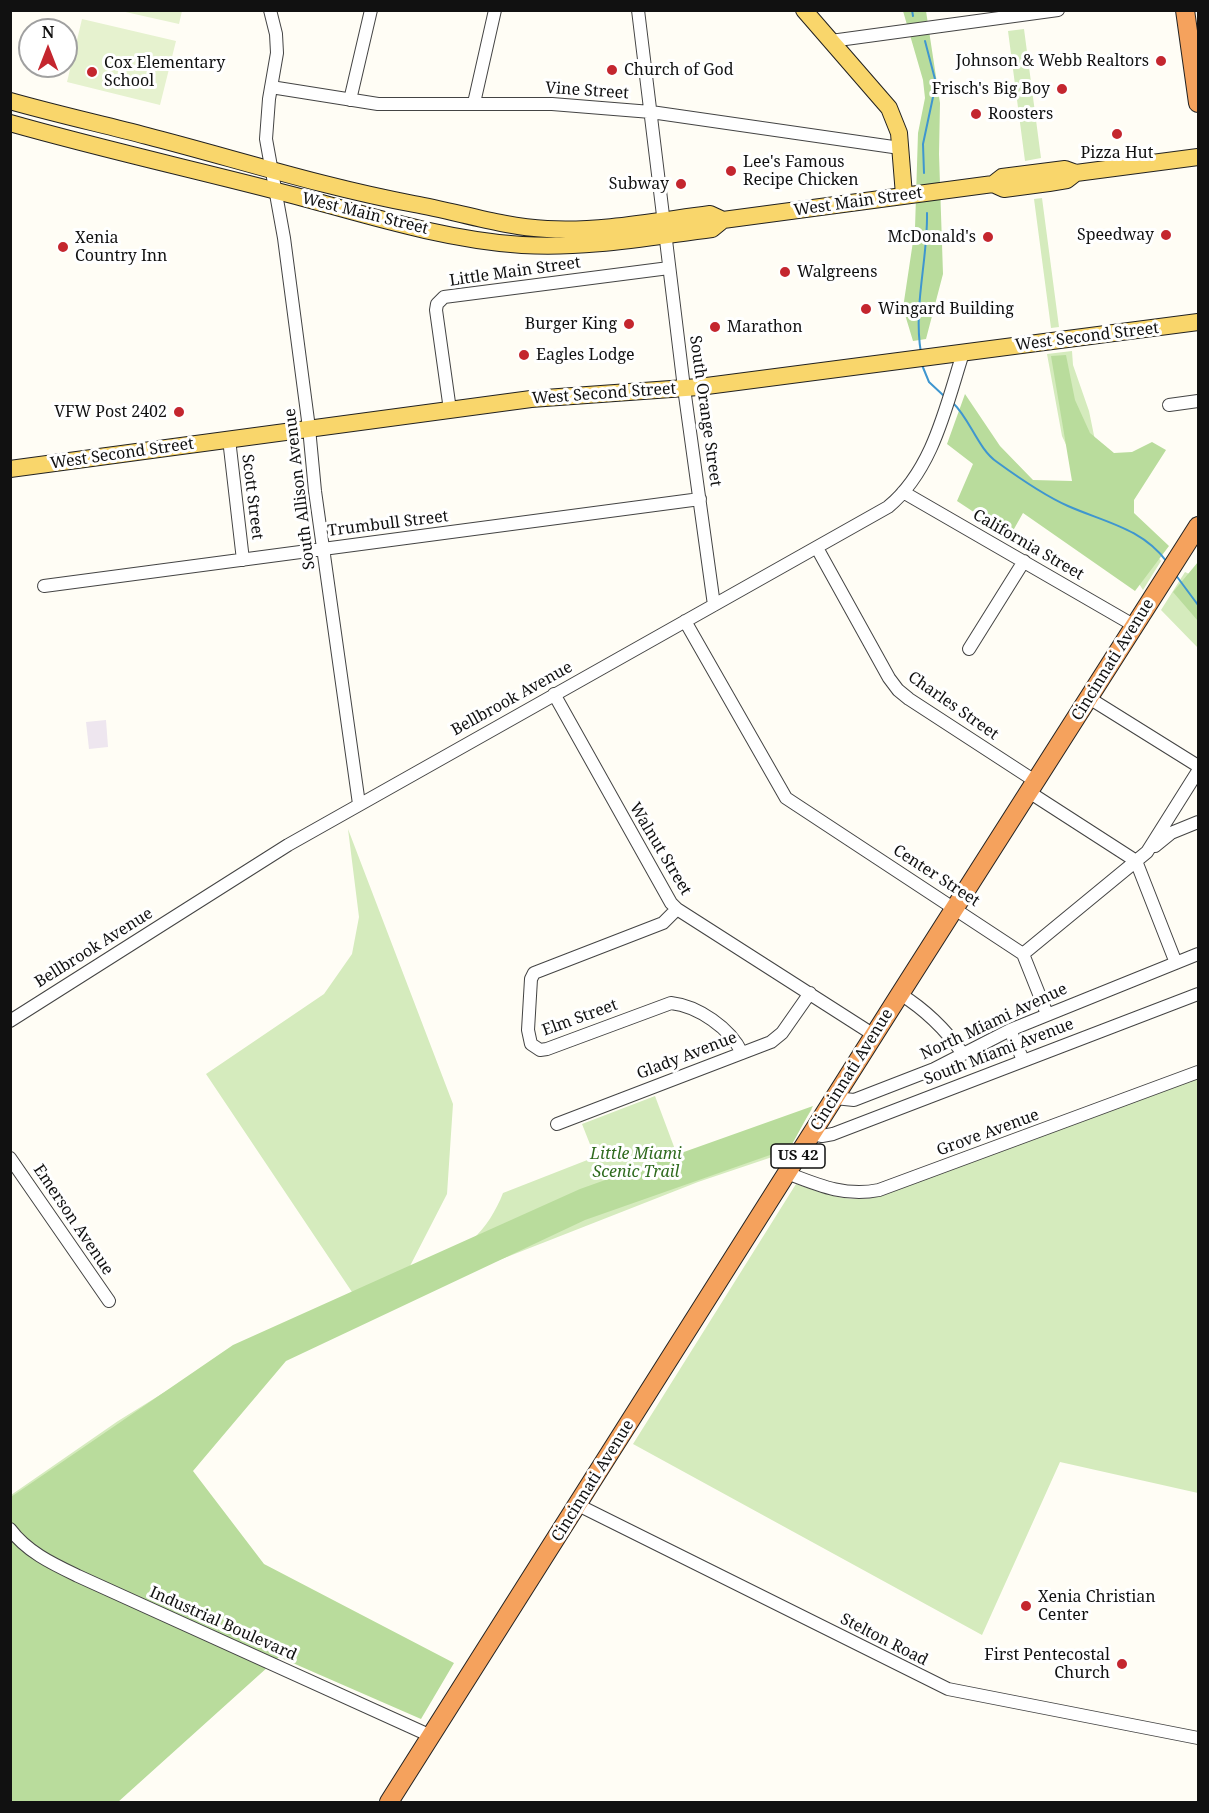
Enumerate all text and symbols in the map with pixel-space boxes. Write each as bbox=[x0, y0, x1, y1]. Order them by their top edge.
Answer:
north arrow bbox=[18, 18, 78, 78]
text: N bbox=[42, 21, 54, 43]
place label: Johnson & Webb Realtors bbox=[956, 51, 1149, 71]
place label: Cox Elementary School bbox=[104, 53, 225, 91]
marker: Johnson & Webb Realtors bbox=[1154, 54, 1168, 68]
place label: Church of God bbox=[624, 60, 734, 80]
marker: Church of God bbox=[605, 63, 619, 77]
marker: Cox Elementary School bbox=[85, 65, 99, 79]
street label: Vine Street bbox=[545, 79, 629, 103]
place label: Frisch's Big Boy bbox=[932, 79, 1050, 99]
marker: Frisch's Big Boy bbox=[1055, 82, 1069, 96]
place label: Roosters bbox=[988, 104, 1053, 124]
marker: Roosters bbox=[969, 107, 983, 121]
marker: Pizza Hut bbox=[1110, 127, 1124, 141]
place label: Pizza Hut bbox=[1081, 143, 1153, 163]
place label: Lee's Famous Recipe Chicken bbox=[743, 152, 858, 190]
marker: Lee's Famous Recipe Chicken bbox=[724, 164, 738, 178]
place label: Subway bbox=[609, 174, 669, 194]
marker: Subway bbox=[674, 177, 688, 191]
street label: West Main Street bbox=[792, 183, 924, 221]
street label: West Main Street bbox=[300, 189, 430, 239]
place label: Speedway bbox=[1077, 225, 1154, 245]
place label: McDonald's bbox=[887, 227, 976, 247]
place label: Xenia Country Inn bbox=[75, 228, 167, 266]
marker: Speedway bbox=[1159, 228, 1173, 242]
marker: McDonald's bbox=[981, 230, 995, 244]
marker: Xenia Country Inn bbox=[56, 240, 70, 254]
street label: Little Main Street bbox=[448, 253, 582, 291]
place label: Walgreens bbox=[797, 262, 877, 282]
marker: Walgreens bbox=[778, 265, 792, 279]
place label: Wingard Building bbox=[878, 299, 1014, 319]
marker: Wingard Building bbox=[859, 302, 873, 316]
place label: Burger King bbox=[525, 314, 617, 334]
marker: Burger King bbox=[622, 317, 636, 331]
place label: Marathon bbox=[727, 317, 803, 337]
street label: West Second Street bbox=[1014, 319, 1160, 355]
marker: Marathon bbox=[708, 320, 722, 334]
street label: South Orange Street bbox=[685, 334, 725, 488]
place label: Eagles Lodge bbox=[536, 345, 635, 365]
marker: Eagles Lodge bbox=[517, 348, 531, 362]
street label: West Second Street bbox=[531, 379, 677, 409]
place label: VFW Post 2402 bbox=[54, 402, 167, 422]
marker: VFW Post 2402 bbox=[172, 405, 186, 419]
street label: South Allison Avenue bbox=[281, 407, 319, 571]
street label: West Second Street bbox=[49, 434, 195, 474]
street label: Scott Street bbox=[237, 453, 267, 541]
street label: California Street bbox=[969, 505, 1087, 585]
street label: Trumbull Street bbox=[327, 507, 449, 541]
street label: Cincinnati Avenue bbox=[1068, 596, 1158, 724]
street label: Bellbrook Avenue bbox=[448, 658, 576, 740]
street label: Charles Street bbox=[904, 668, 1002, 744]
street label: Walnut Street bbox=[625, 799, 695, 899]
street label: Center Street bbox=[889, 841, 983, 911]
street label: Bellbrook Avenue bbox=[31, 904, 157, 992]
street label: North Miami Avenue bbox=[918, 980, 1070, 1064]
street label: Elm Street bbox=[540, 995, 620, 1041]
street label: Cincinnati Avenue bbox=[807, 1006, 897, 1134]
street label: South Miami Avenue bbox=[921, 1015, 1077, 1089]
street label: Glady Avenue bbox=[634, 1028, 740, 1084]
street label: Grove Avenue bbox=[934, 1106, 1042, 1160]
park label: Little Miami Scenic Trail bbox=[590, 1144, 682, 1182]
road number: US 42 bbox=[771, 1144, 825, 1168]
street label: Emerson Avenue bbox=[29, 1161, 117, 1279]
street label: Cincinnati Avenue bbox=[548, 1417, 638, 1545]
street label: Industrial Boulevard bbox=[147, 1583, 299, 1665]
place label: Xenia Christian Center bbox=[1038, 1587, 1156, 1625]
marker: Xenia Christian Center bbox=[1019, 1599, 1033, 1613]
street label: Stelton Road bbox=[837, 1610, 931, 1670]
place label: First Pentecostal Church bbox=[984, 1645, 1110, 1683]
marker: First Pentecostal Church bbox=[1115, 1657, 1129, 1671]

